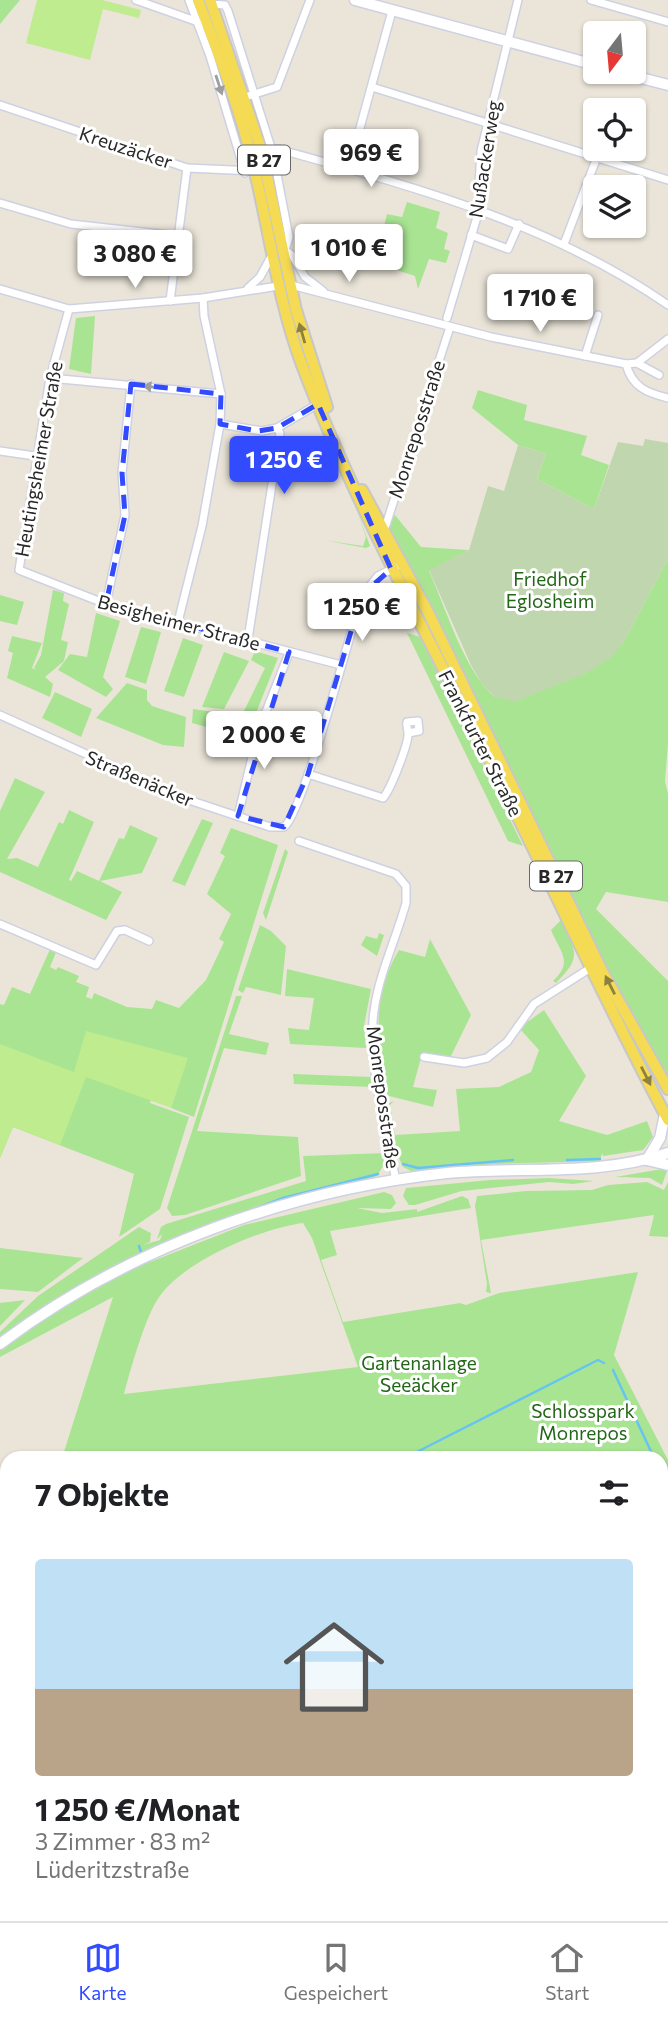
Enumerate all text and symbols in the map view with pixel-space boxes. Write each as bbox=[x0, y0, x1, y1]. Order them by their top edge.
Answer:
north arrow bbox=[583, 21, 646, 84]
map controls bbox=[583, 21, 646, 238]
one-way arrow bbox=[215, 75, 225, 96]
button: locate bbox=[583, 98, 646, 161]
street label: Nußackerweg bbox=[463, 99, 505, 219]
street label: Kreuzäcker bbox=[76, 121, 176, 173]
pin: 969 € bbox=[322, 130, 420, 189]
text: 969 € bbox=[340, 138, 402, 166]
road number: B 27 bbox=[238, 146, 290, 174]
button: layers bbox=[583, 175, 646, 238]
pin: 1 010 € bbox=[284, 224, 414, 284]
pin: 3 080 € bbox=[70, 230, 200, 290]
text: 1 010 € bbox=[311, 233, 387, 261]
text: 3 080 € bbox=[93, 239, 177, 267]
pin: 1 710 € bbox=[475, 274, 605, 334]
text: 1 710 € bbox=[503, 283, 577, 311]
one-way arrow bbox=[297, 322, 307, 343]
street label: Monreposstraße bbox=[383, 357, 449, 501]
street label: Heutingsheimer Straße bbox=[9, 359, 67, 559]
one-way arrow bbox=[142, 381, 164, 392]
pin: 1 250 € bbox=[219, 436, 349, 496]
text: 1 250 € bbox=[245, 445, 323, 473]
park label: Friedhof Eglosheim bbox=[506, 567, 594, 612]
pin: 1 250 € bbox=[297, 584, 427, 643]
street label: Besigheimer Straße bbox=[95, 589, 263, 655]
text: 1 250 € bbox=[323, 592, 401, 620]
street label: Frankfurter Straße bbox=[434, 666, 528, 820]
pin: 2 000 € bbox=[199, 712, 329, 771]
text: 2 000 € bbox=[222, 720, 306, 748]
street label: Straßenäcker bbox=[82, 745, 198, 811]
road number: B 27 bbox=[530, 862, 582, 890]
one-way arrow bbox=[604, 975, 615, 995]
street label: Monreposstraße bbox=[363, 1024, 405, 1170]
one-way arrow bbox=[640, 1066, 651, 1086]
park label: Gartenanlage Seeäcker bbox=[361, 1351, 477, 1396]
park label: Schlosspark Monrepos bbox=[531, 1399, 635, 1444]
icon: filters bbox=[595, 1474, 633, 1512]
text: 7 Objekte bbox=[35, 1475, 169, 1512]
icon: home bbox=[271, 1604, 397, 1730]
text: 1 250 €/Monat bbox=[35, 1790, 240, 1827]
text: 3 Zimmer · 83 m² bbox=[35, 1827, 210, 1855]
text: Lüderitzstraße bbox=[35, 1855, 189, 1883]
tab: Karte bbox=[79, 1939, 127, 2004]
tab: Gespeichert bbox=[284, 1939, 388, 2004]
tab: Start bbox=[545, 1939, 589, 2004]

